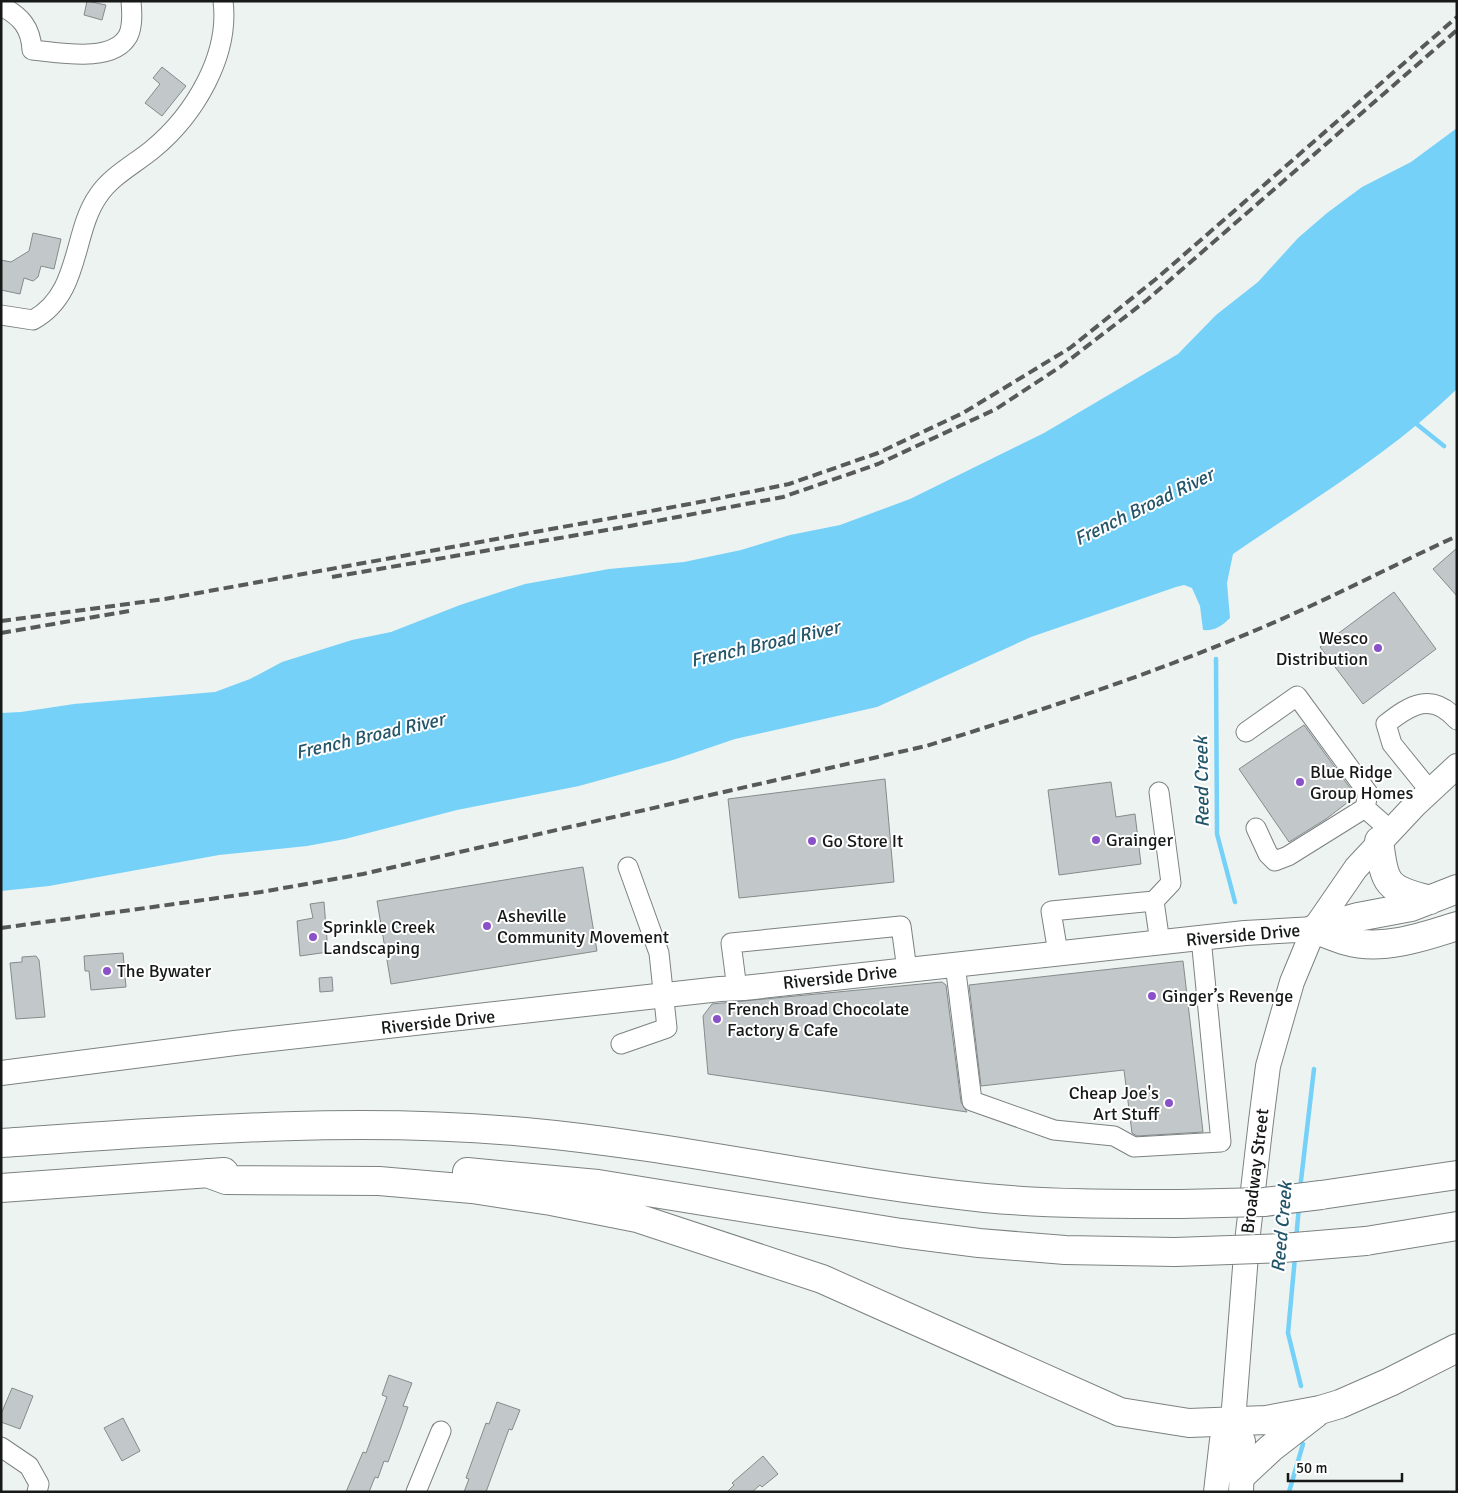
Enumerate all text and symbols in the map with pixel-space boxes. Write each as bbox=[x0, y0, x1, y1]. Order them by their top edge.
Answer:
water label: French Broad River bbox=[1070, 462, 1220, 551]
water label: French Broad River bbox=[688, 615, 845, 673]
place label: Wesco Distribution bbox=[1276, 627, 1368, 670]
marker: Wesco Distribution bbox=[1372, 642, 1384, 654]
water label: French Broad River bbox=[293, 707, 450, 765]
water label: Reed Creek bbox=[1189, 735, 1215, 828]
place label: Blue Ridge Group Homes bbox=[1310, 761, 1413, 804]
marker: Blue Ridge Group Homes bbox=[1294, 776, 1306, 788]
place label: Grainger bbox=[1106, 829, 1173, 851]
place label: Go Store It bbox=[822, 830, 903, 852]
marker: Grainger bbox=[1090, 834, 1102, 846]
marker: Go Store It bbox=[806, 835, 818, 847]
place label: Asheville Community Movement bbox=[497, 905, 669, 948]
place label: Sprinkle Creek Landscaping bbox=[323, 916, 435, 959]
street label: Riverside Drive bbox=[1185, 919, 1301, 951]
marker: Asheville Community Movement bbox=[481, 920, 493, 932]
marker: Sprinkle Creek Landscaping bbox=[307, 931, 319, 943]
place label: The Bywater bbox=[117, 960, 212, 982]
street label: Riverside Drive bbox=[782, 960, 898, 994]
marker: The Bywater bbox=[101, 965, 113, 977]
place label: Ginger’s Revenge bbox=[1162, 985, 1293, 1007]
marker: Ginger’s Revenge bbox=[1146, 990, 1158, 1002]
place label: French Broad Chocolate Factory & Cafe bbox=[727, 998, 909, 1041]
street label: Riverside Drive bbox=[380, 1005, 496, 1039]
marker: French Broad Chocolate Factory & Cafe bbox=[711, 1013, 723, 1025]
place label: Cheap Joe's Art Stuff bbox=[1069, 1082, 1160, 1125]
marker: Cheap Joe's Art Stuff bbox=[1163, 1097, 1175, 1109]
street label: Broadway Street bbox=[1236, 1107, 1274, 1235]
water label: Reed Creek bbox=[1266, 1179, 1298, 1273]
scale bar bbox=[1288, 1450, 1402, 1482]
text: 50 m bbox=[1296, 1459, 1327, 1477]

